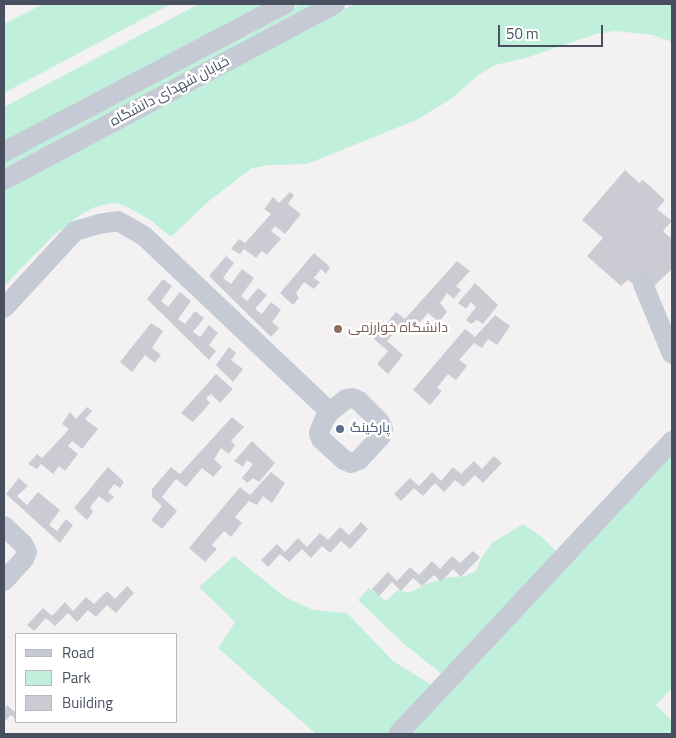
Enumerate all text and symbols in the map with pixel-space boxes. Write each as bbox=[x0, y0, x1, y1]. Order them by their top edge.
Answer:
scale bar bbox=[501, 15, 606, 47]
text: 50 m bbox=[506, 22, 539, 45]
street label: خیابان شهدای دانشگاه bbox=[108, 53, 232, 131]
place label: دانشگاه خوارزمی bbox=[348, 321, 448, 337]
marker: دانشگاه خوارزمی bbox=[332, 323, 344, 335]
place label: پارکینگ bbox=[350, 421, 390, 437]
marker: پارکینگ bbox=[334, 423, 346, 435]
legend bbox=[15, 633, 178, 723]
text: Road bbox=[62, 641, 94, 664]
text: Park bbox=[62, 666, 91, 689]
text: Building bbox=[62, 691, 113, 714]

